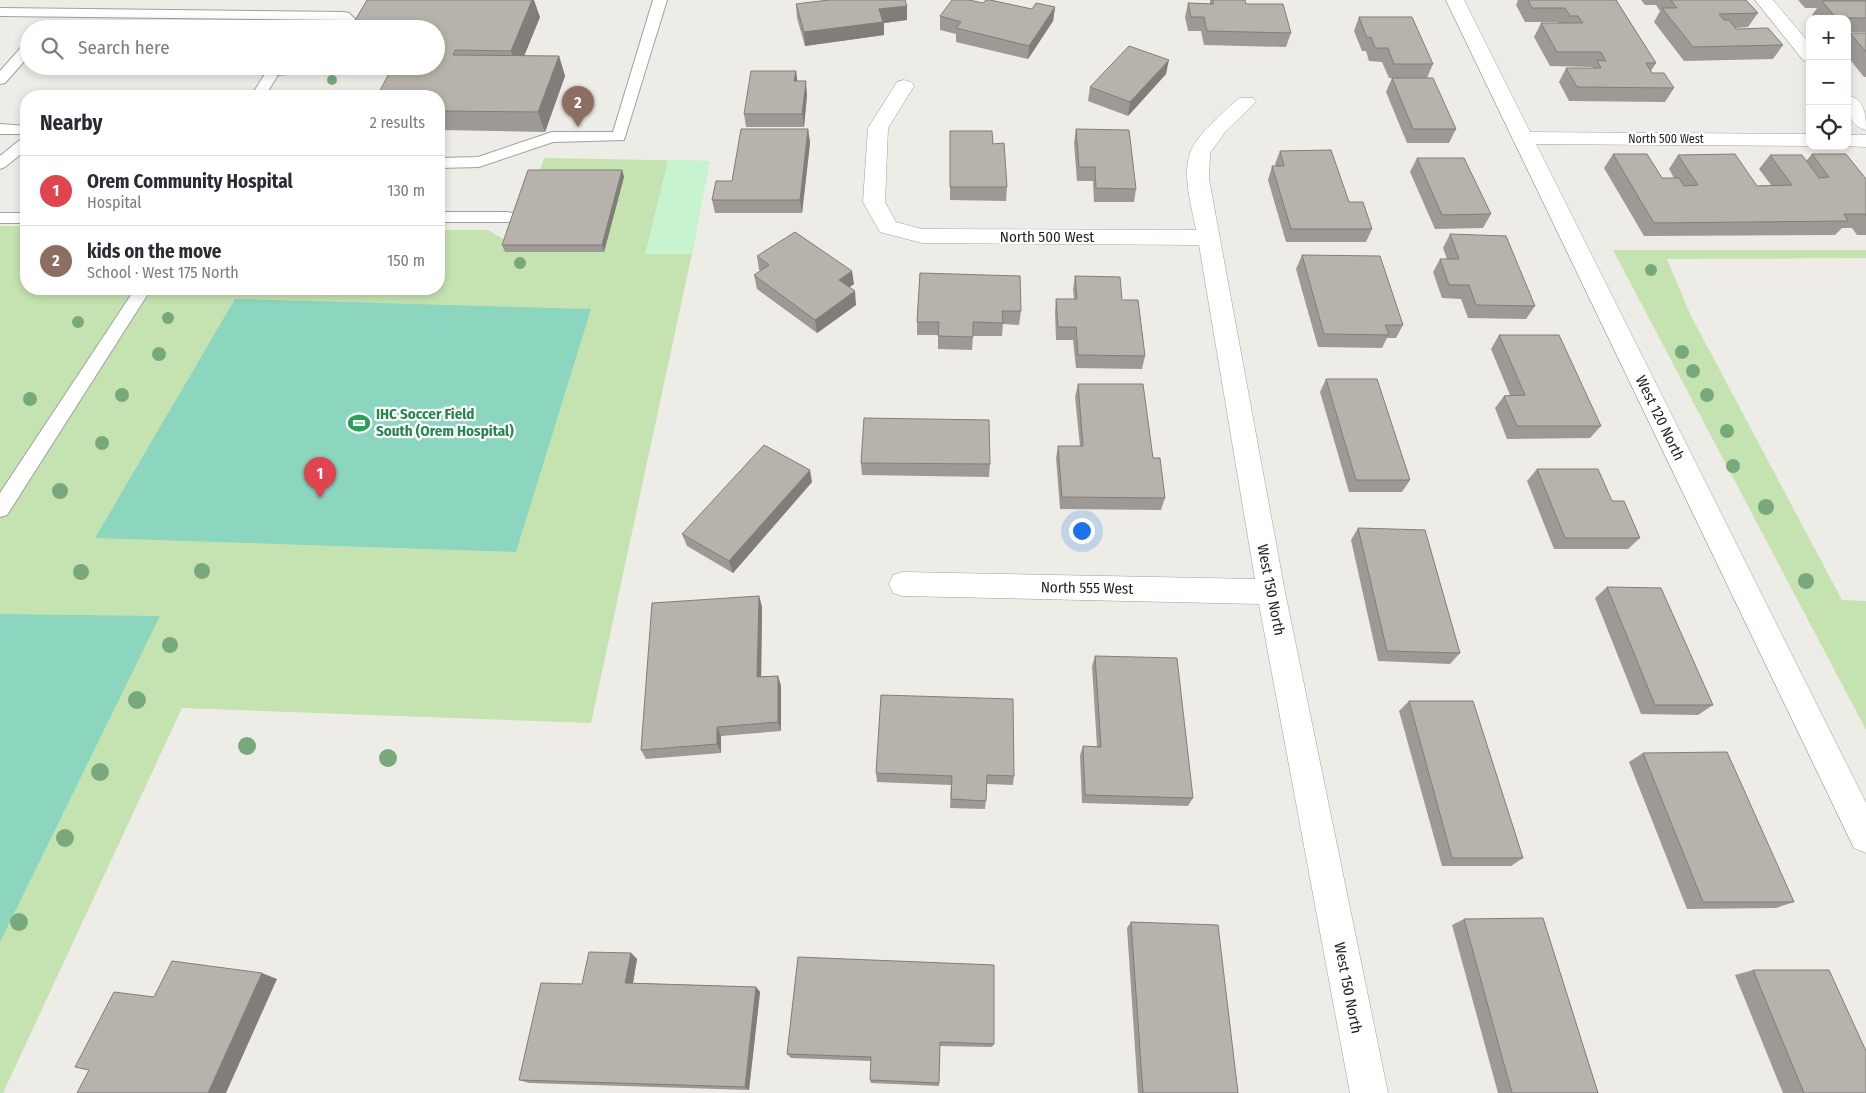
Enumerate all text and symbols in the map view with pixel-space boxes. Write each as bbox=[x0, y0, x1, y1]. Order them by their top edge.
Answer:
map controls bbox=[1806, 15, 1851, 150]
button: + bbox=[1806, 15, 1851, 60]
search box bbox=[20, 20, 445, 75]
icon: search bbox=[38, 34, 66, 62]
text: Search here bbox=[78, 36, 170, 59]
button: − bbox=[1806, 60, 1851, 105]
pin: 2 bbox=[562, 86, 594, 127]
button: locate bbox=[1806, 105, 1851, 150]
text: Nearby bbox=[40, 110, 102, 136]
text: 2 results bbox=[370, 113, 425, 132]
street label: North 500 West bbox=[1628, 132, 1704, 146]
text: Orem Community Hospital bbox=[87, 170, 293, 193]
text: 1 bbox=[53, 181, 59, 200]
text: 130 m bbox=[387, 181, 425, 200]
text: Hospital bbox=[87, 193, 142, 212]
street label: North 500 West bbox=[1000, 228, 1094, 246]
text: kids on the move bbox=[87, 240, 221, 263]
text: 2 bbox=[52, 251, 60, 270]
text: 150 m bbox=[387, 251, 425, 270]
text: School · West 175 North bbox=[87, 263, 239, 282]
street label: West 120 North bbox=[1632, 373, 1688, 463]
place label: IHC Soccer Field South (Orem Hospital) bbox=[376, 405, 514, 440]
sports icon: IHC Soccer Field South (Orem Hospital) bbox=[346, 410, 372, 436]
pin: 1 bbox=[304, 457, 336, 498]
your location bbox=[1069, 518, 1095, 544]
street label: West 150 North bbox=[1253, 543, 1289, 637]
street label: North 555 West bbox=[1041, 578, 1133, 598]
street label: West 150 North bbox=[1330, 941, 1366, 1035]

